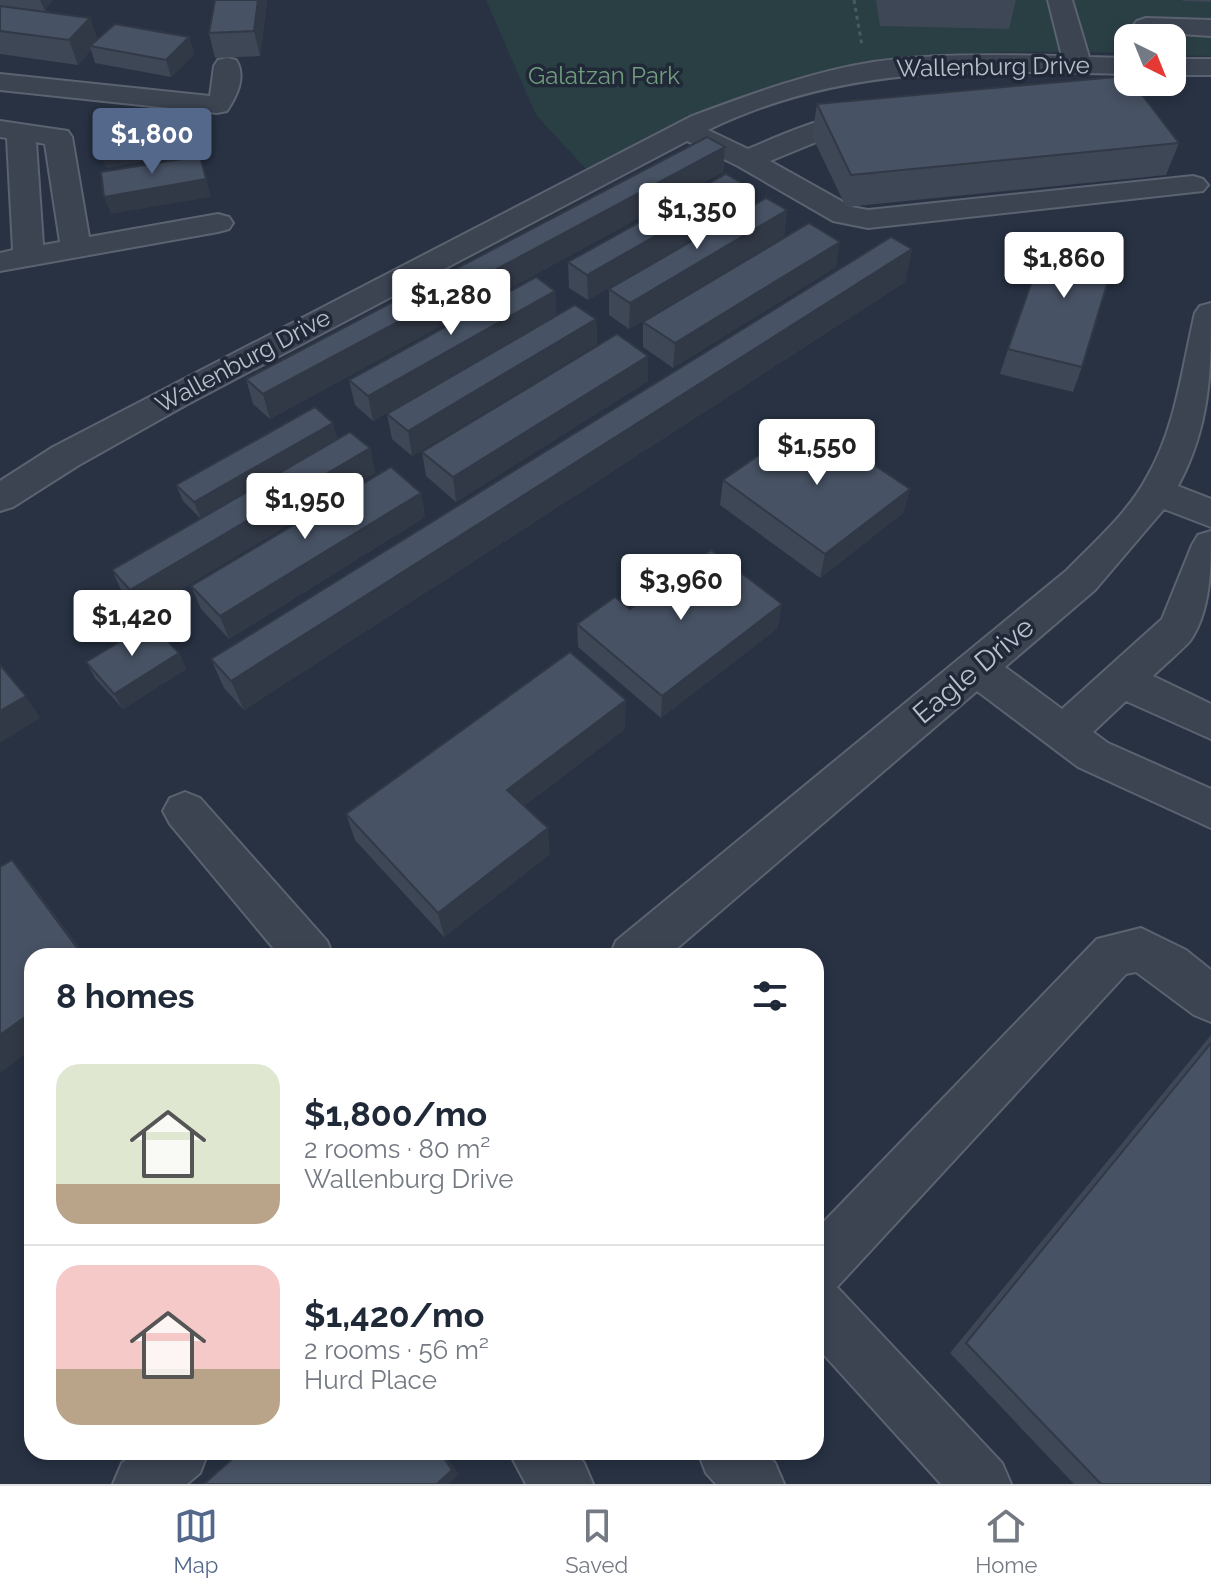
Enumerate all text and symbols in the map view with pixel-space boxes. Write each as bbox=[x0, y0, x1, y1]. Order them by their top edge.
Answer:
north arrow bbox=[1114, 24, 1186, 96]
map controls bbox=[1114, 24, 1186, 96]
street label: Wallenburg Drive bbox=[896, 50, 1090, 83]
park label: Galatzan Park bbox=[528, 61, 680, 90]
pin: $1,800 bbox=[87, 108, 217, 176]
text: $1,800 bbox=[111, 119, 194, 149]
pin: $1,350 bbox=[632, 183, 762, 251]
text: $1,350 bbox=[657, 194, 737, 224]
pin: $1,860 bbox=[999, 232, 1129, 300]
text: $1,860 bbox=[1023, 243, 1105, 273]
pin: $1,280 bbox=[386, 269, 516, 337]
text: $1,280 bbox=[410, 280, 492, 310]
street label: Wallenburg Drive bbox=[151, 302, 335, 419]
pin: $1,550 bbox=[752, 419, 882, 487]
text: $1,550 bbox=[777, 430, 857, 460]
pin: $1,950 bbox=[240, 473, 370, 541]
text: $1,950 bbox=[264, 484, 346, 514]
pin: $3,960 bbox=[616, 554, 746, 622]
text: $3,960 bbox=[639, 565, 723, 595]
pin: $1,420 bbox=[67, 590, 197, 658]
text: $1,420 bbox=[92, 601, 172, 631]
street label: Eagle Drive bbox=[906, 610, 1040, 730]
icon: filters bbox=[748, 974, 792, 1018]
text: 8 homes bbox=[56, 976, 195, 1016]
text: $1,800/mo bbox=[304, 1094, 487, 1134]
icon: home bbox=[120, 1096, 216, 1192]
text: 2 rooms · 80 m² bbox=[304, 1134, 490, 1164]
text: Wallenburg Drive bbox=[304, 1164, 514, 1194]
text: $1,420/mo bbox=[304, 1295, 484, 1335]
icon: home bbox=[120, 1297, 216, 1393]
text: 2 rooms · 56 m² bbox=[304, 1335, 489, 1365]
text: Hurd Place bbox=[304, 1365, 437, 1395]
tab: Map bbox=[174, 1504, 218, 1578]
tab: Saved bbox=[565, 1504, 628, 1578]
tab: Home bbox=[975, 1504, 1037, 1578]

